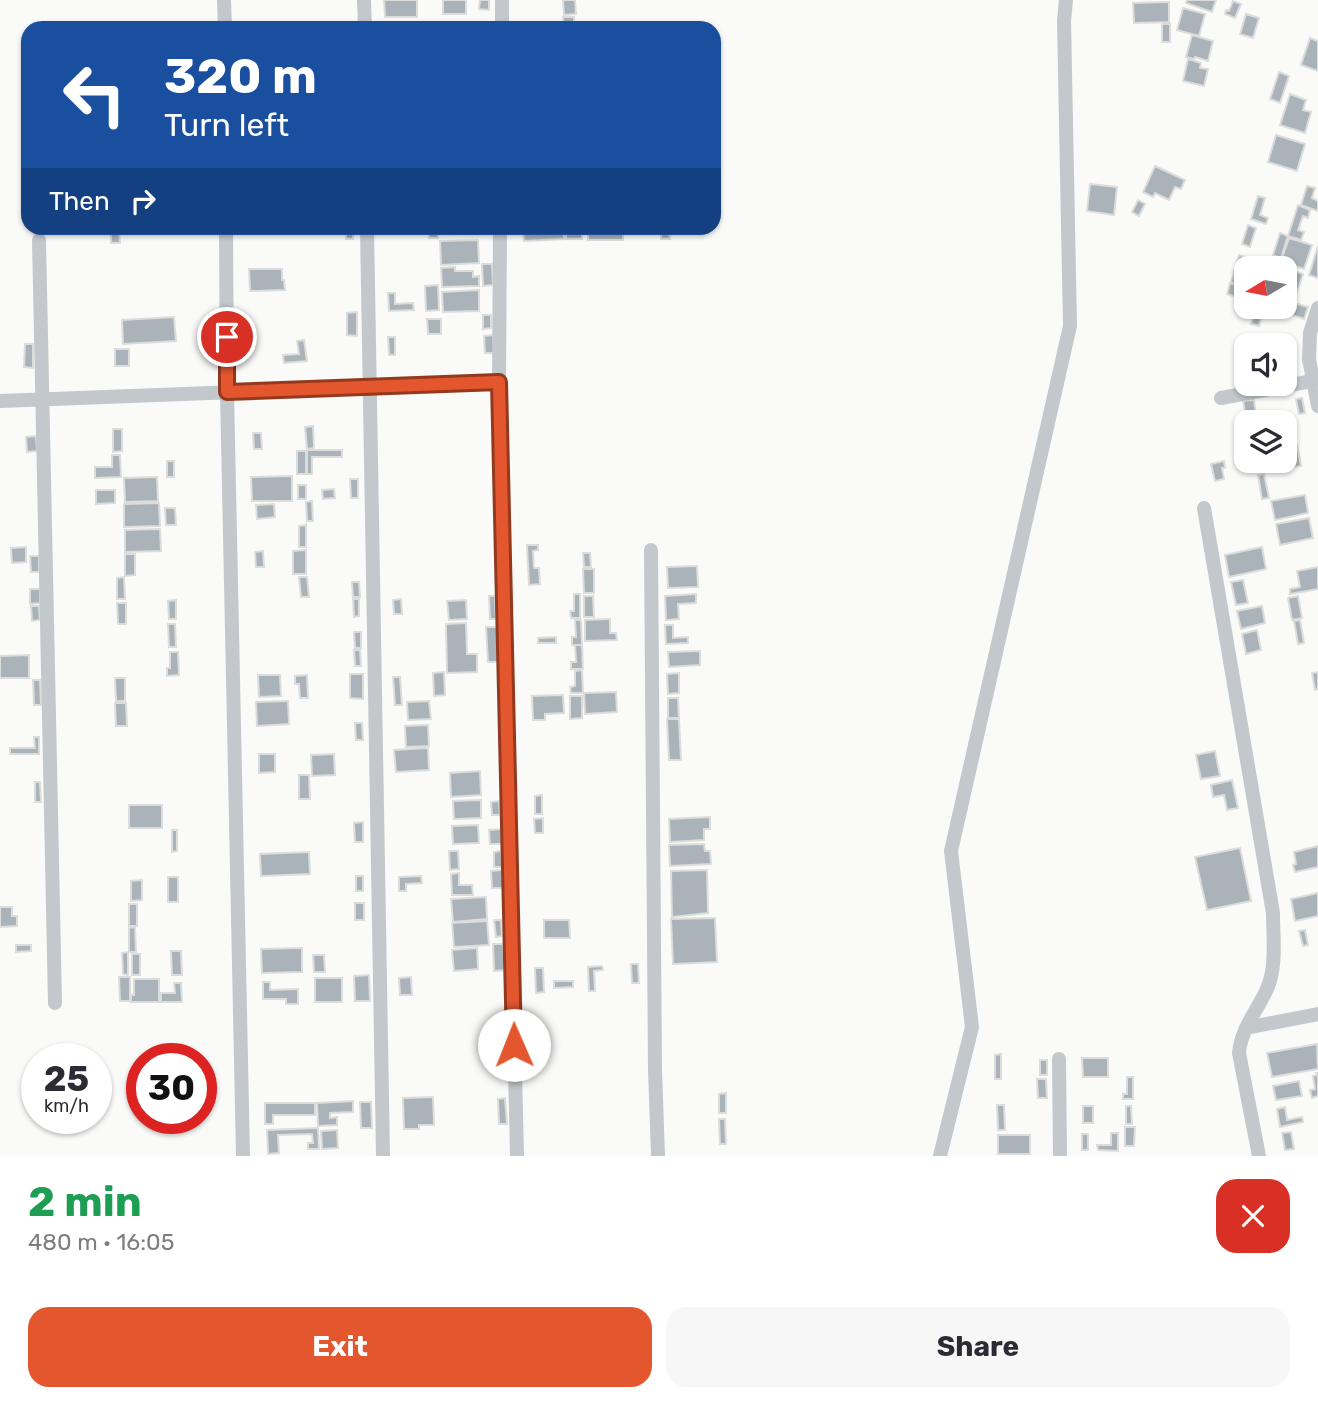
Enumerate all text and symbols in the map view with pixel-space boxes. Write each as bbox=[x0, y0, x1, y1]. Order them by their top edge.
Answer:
text: 320 m bbox=[164, 47, 317, 105]
icon: left bbox=[49, 49, 140, 140]
text: Turn left bbox=[164, 106, 289, 144]
icon: right bbox=[124, 182, 162, 220]
text: Then bbox=[49, 186, 110, 217]
north arrow bbox=[1234, 256, 1297, 318]
map controls bbox=[1234, 256, 1297, 473]
pin bbox=[197, 307, 257, 367]
icon: arrive bbox=[208, 318, 246, 356]
button: sound bbox=[1234, 333, 1297, 396]
button: layers bbox=[1234, 410, 1297, 473]
position arrow bbox=[477, 1008, 551, 1082]
speed limit sign: 30 bbox=[126, 1043, 217, 1134]
text: 25 bbox=[44, 1058, 89, 1100]
text: km/h bbox=[44, 1095, 89, 1117]
text: 2 min bbox=[28, 1177, 142, 1227]
button: close bbox=[1216, 1179, 1290, 1253]
text: 480 m · 16:05 bbox=[28, 1228, 174, 1256]
button: Exit bbox=[28, 1307, 652, 1387]
button: Share bbox=[666, 1307, 1290, 1387]

